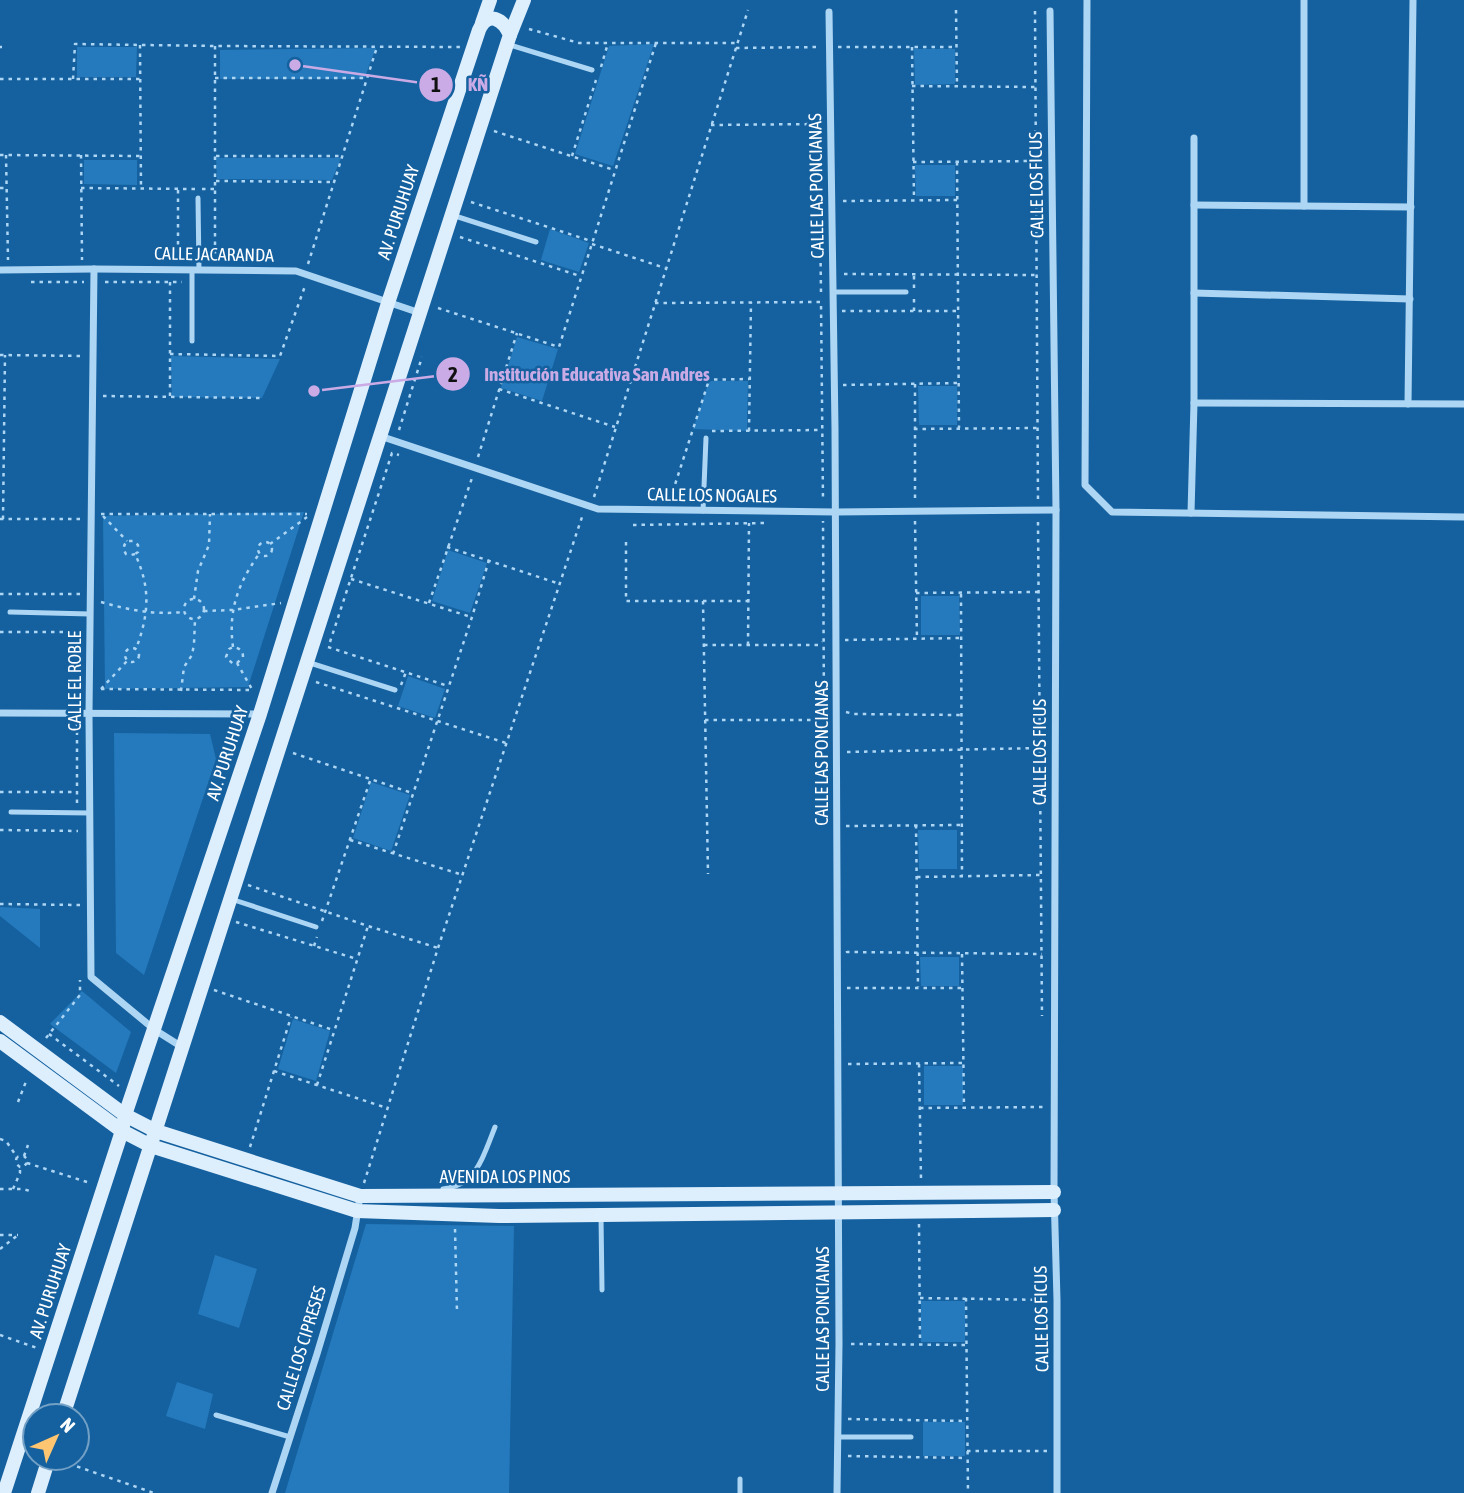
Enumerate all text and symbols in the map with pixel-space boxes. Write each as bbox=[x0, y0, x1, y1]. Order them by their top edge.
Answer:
callout: KÑ bbox=[419, 65, 502, 105]
text: 1 bbox=[431, 72, 441, 96]
text: KÑ bbox=[468, 73, 488, 95]
street label: CALLE LAS PONCIANAS bbox=[804, 113, 828, 259]
street label: CALLE LOS FICUS bbox=[1025, 131, 1047, 238]
street label: AV. PURUHUAY bbox=[373, 162, 423, 262]
street label: CALLE JACARANDA bbox=[154, 242, 274, 266]
callout: Institución Educativa San Andres bbox=[435, 354, 724, 394]
text: 2 bbox=[448, 362, 458, 386]
text: Institución Educativa San Andres bbox=[484, 363, 710, 385]
street label: CALLE LOS NOGALES bbox=[647, 483, 778, 507]
street label: CALLE EL ROBLE bbox=[64, 630, 85, 731]
street label: CALLE LAS PONCIANAS bbox=[811, 680, 832, 826]
street label: CALLE LOS FICUS bbox=[1029, 698, 1050, 805]
street label: AV. PURUHUAY bbox=[202, 703, 252, 803]
street label: AVENIDA LOS PINOS bbox=[440, 1166, 571, 1187]
street label: AV. PURUHUAY bbox=[25, 1241, 75, 1341]
street label: CALLE LAS PONCIANAS bbox=[812, 1246, 833, 1392]
street label: CALLE LOS FICUS bbox=[1030, 1265, 1052, 1372]
street label: CALLE LOS CIPRESES bbox=[272, 1283, 330, 1413]
north arrow bbox=[21, 1402, 91, 1472]
text: N bbox=[56, 1413, 80, 1437]

